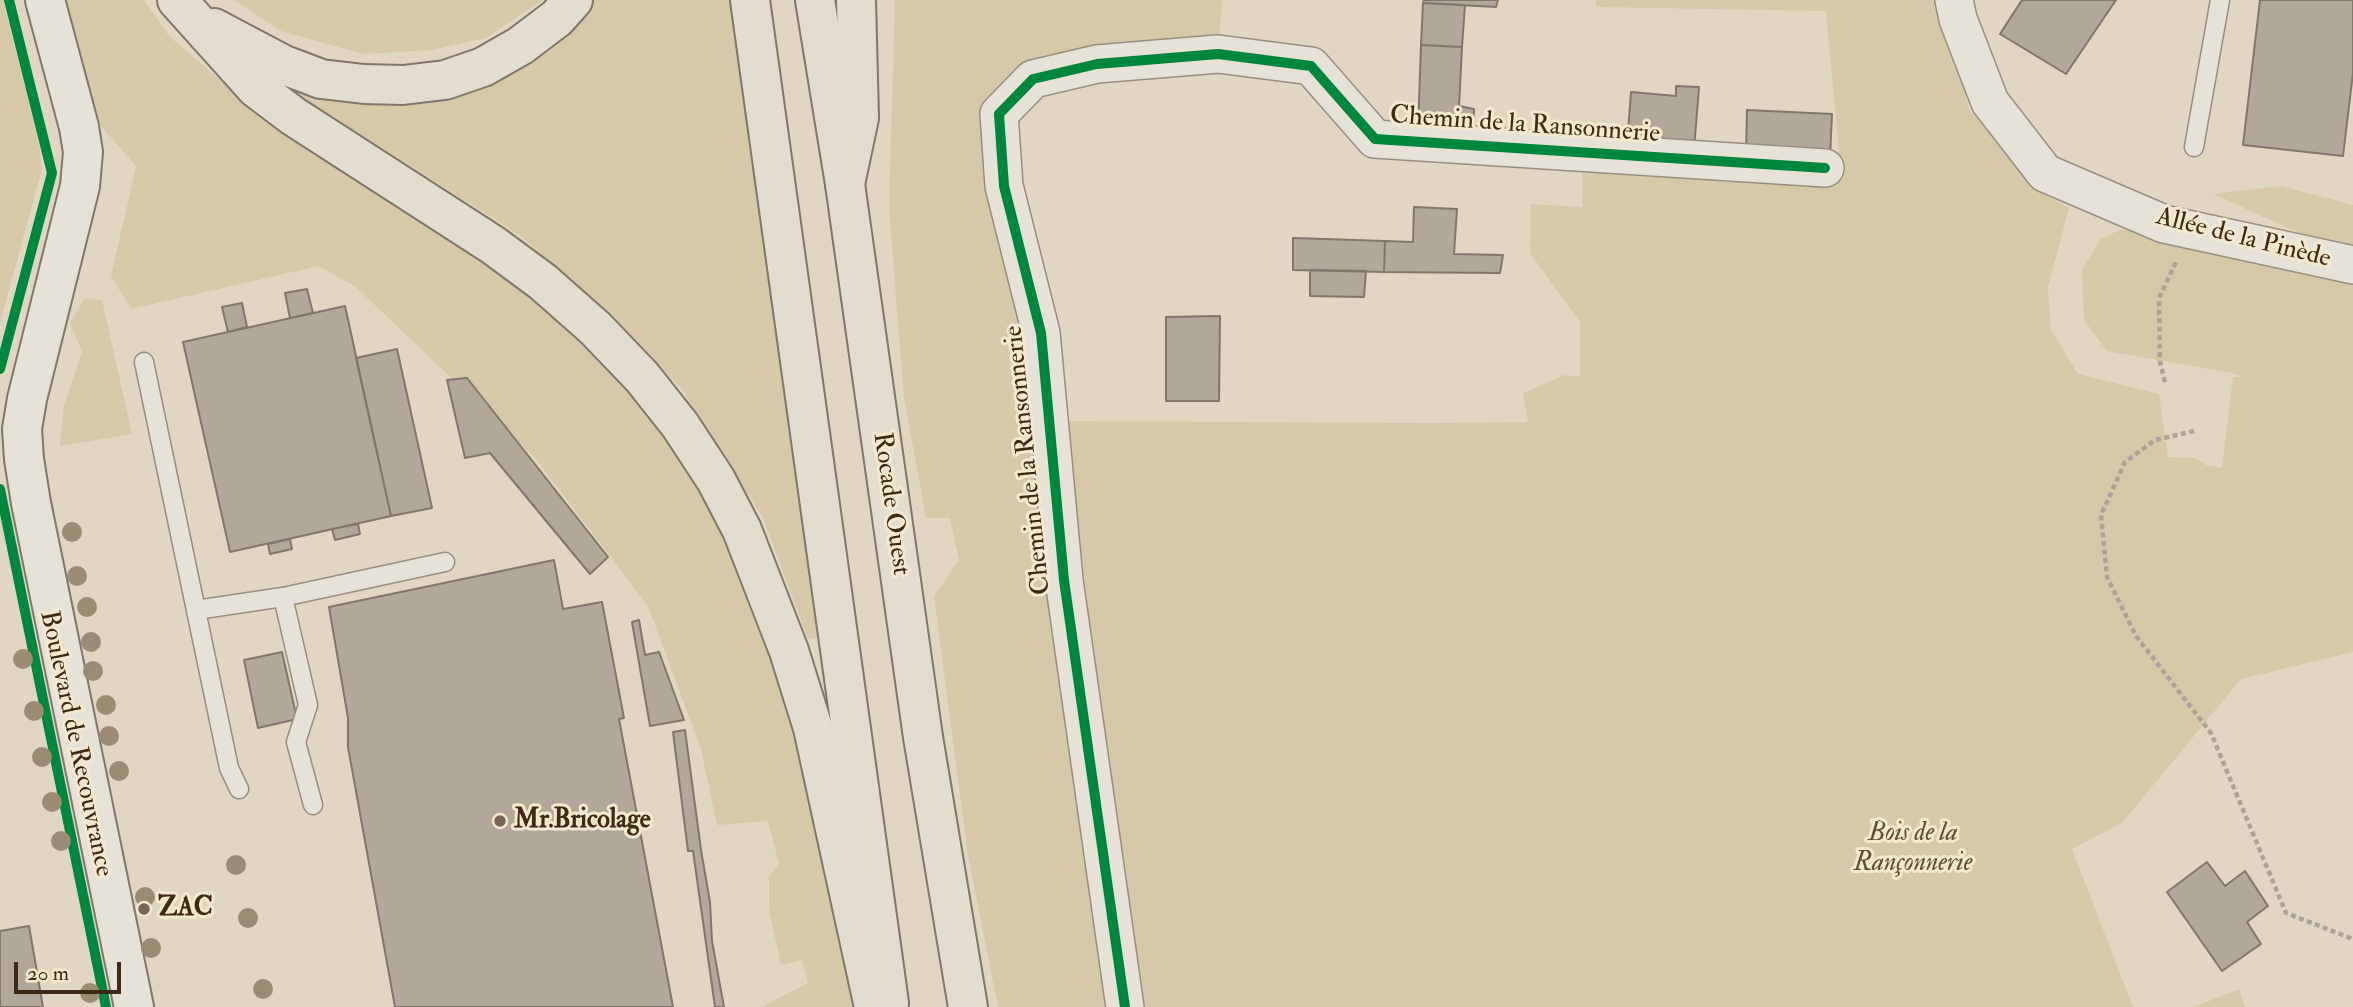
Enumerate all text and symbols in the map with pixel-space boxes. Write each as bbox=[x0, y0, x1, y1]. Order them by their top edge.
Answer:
street label: Chemin de la Ransonnerie bbox=[1389, 101, 1661, 151]
street label: Allée de la Pinède bbox=[2152, 202, 2334, 276]
street label: Chemin de la Ransonnerie bbox=[999, 324, 1059, 596]
street label: Rocade Ouest bbox=[865, 431, 915, 577]
street label: Boulevard de Recouvrance bbox=[32, 608, 118, 880]
place label: Mr.Bricolage bbox=[514, 805, 651, 837]
marker: Mr.Bricolage bbox=[492, 813, 508, 829]
park label: Bois de la Rançonnerie bbox=[1854, 818, 1972, 880]
place label: ZAC bbox=[158, 893, 213, 925]
marker: ZAC bbox=[136, 901, 152, 917]
scale bar bbox=[18, 948, 124, 992]
text: 20 m bbox=[27, 960, 69, 987]

